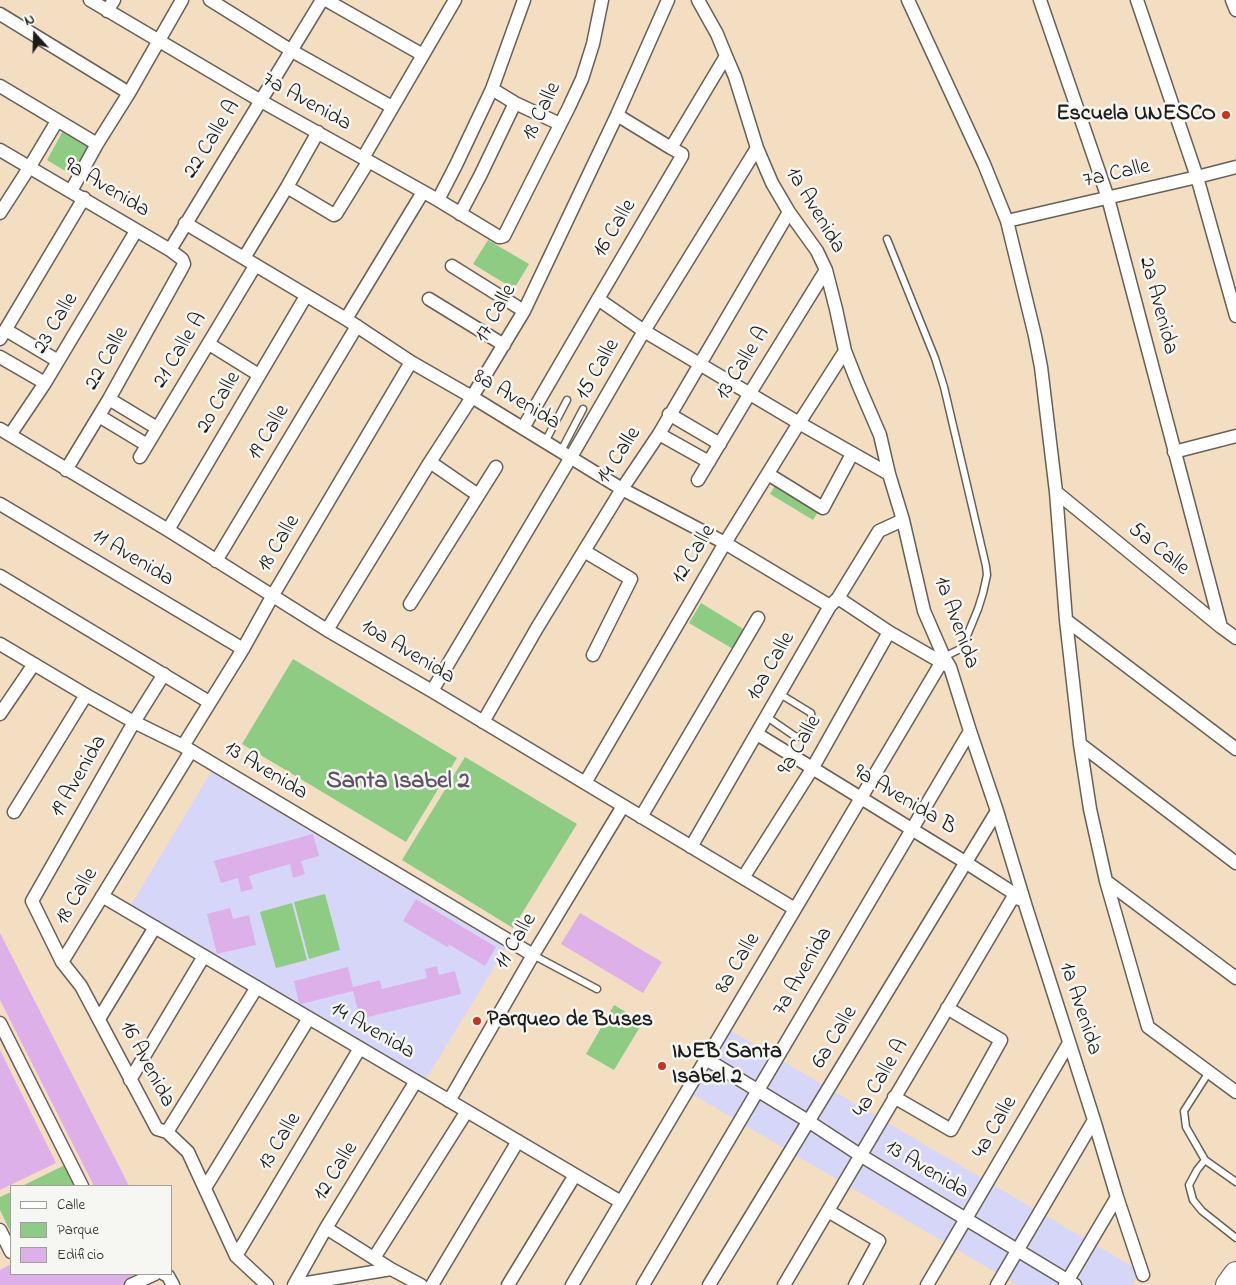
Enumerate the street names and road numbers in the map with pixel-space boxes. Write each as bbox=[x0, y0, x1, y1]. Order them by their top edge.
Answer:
street label: 7a Avenida bbox=[257, 68, 355, 138]
street label: 18 Calle bbox=[518, 78, 568, 146]
street label: 22 Calle A bbox=[179, 96, 247, 184]
street label: 9a Avenida bbox=[58, 153, 154, 225]
street label: 7a Calle bbox=[1081, 155, 1153, 195]
street label: 1a Avenida bbox=[778, 163, 850, 259]
street label: 16 Calle bbox=[588, 195, 644, 263]
street label: 2a Avenida bbox=[1131, 254, 1183, 358]
street label: 17 Calle bbox=[470, 280, 524, 348]
street label: 23 Calle bbox=[29, 289, 85, 359]
street label: 21 Calle A bbox=[148, 308, 214, 394]
street label: 13 Calle A bbox=[711, 322, 777, 406]
street label: 22 Calle bbox=[80, 323, 136, 395]
street label: 15 Calle bbox=[571, 335, 627, 405]
street label: 8a Avenida bbox=[468, 365, 564, 437]
street label: 20 Calle bbox=[192, 367, 248, 439]
street label: 19 Calle bbox=[243, 400, 297, 466]
street label: 14 Calle bbox=[592, 422, 648, 490]
street label: 18 Calle bbox=[253, 511, 307, 577]
street label: 5a Calle bbox=[1122, 517, 1194, 583]
street label: 12 Calle bbox=[667, 520, 723, 590]
street label: 11 Avenida bbox=[86, 524, 178, 594]
street label: 1a Avenida bbox=[926, 573, 984, 673]
street label: 10a Avenida bbox=[355, 615, 459, 691]
street label: 10a Calle bbox=[742, 628, 802, 706]
street label: 9a Calle bbox=[773, 711, 829, 781]
street label: 19 Avenida bbox=[46, 731, 114, 823]
street label: 13 Avenida bbox=[218, 737, 312, 807]
street label: 9a Avenida B bbox=[848, 760, 960, 842]
street label: 18 Calle bbox=[51, 864, 105, 930]
street label: 11 Calle bbox=[490, 909, 544, 975]
street label: 7a Avenida bbox=[768, 923, 840, 1021]
street label: 8a Calle bbox=[710, 929, 768, 999]
street label: 1a Avenida bbox=[1052, 959, 1106, 1059]
street label: 14 Avenida bbox=[325, 997, 419, 1067]
street label: 6a Calle bbox=[807, 1002, 865, 1074]
street label: 16 Avenida bbox=[112, 1017, 180, 1113]
street label: 4a Calle A bbox=[848, 1035, 916, 1123]
street label: 4a Calle bbox=[968, 1092, 1024, 1164]
street label: 13 Calle bbox=[254, 1108, 308, 1176]
street label: 13 Avenida bbox=[879, 1136, 973, 1206]
street label: 12 Calle bbox=[309, 1138, 365, 1206]

